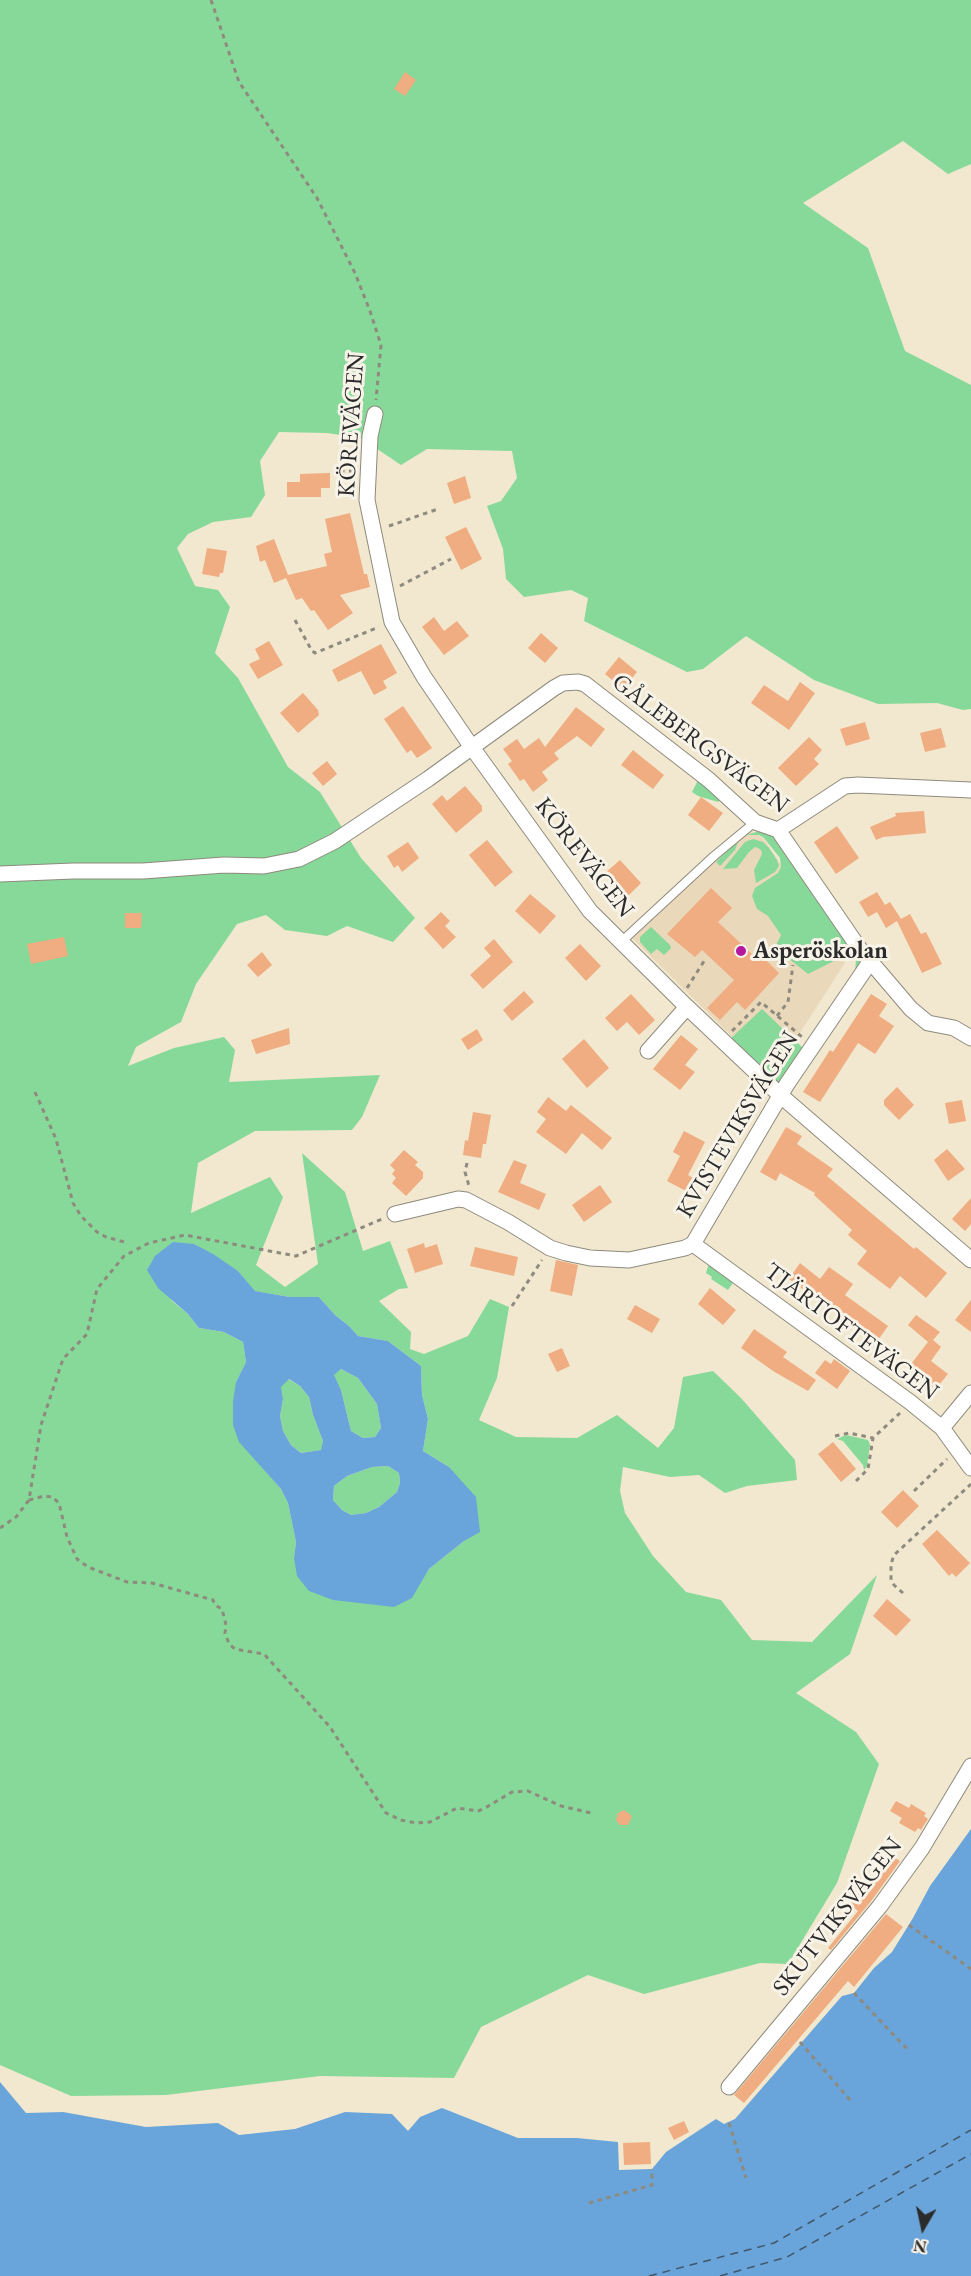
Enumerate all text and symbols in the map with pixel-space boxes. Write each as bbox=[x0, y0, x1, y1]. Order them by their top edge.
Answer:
street label: KÖREVÄGEN bbox=[333, 352, 371, 498]
street label: GÅLEBERGSVÄGEN bbox=[606, 668, 794, 820]
street label: KÖREVÄGEN bbox=[528, 792, 640, 924]
place label: Asperöskolan bbox=[753, 937, 888, 965]
marker: Asperöskolan bbox=[734, 944, 748, 958]
street label: KVISTEVIKSVÄGEN bbox=[671, 1027, 805, 1223]
street label: TJÄRTOFTEVÄGEN bbox=[758, 1257, 944, 1407]
street label: SKUTVIKSVÄGEN bbox=[767, 1832, 909, 2002]
north arrow bbox=[893, 2198, 953, 2258]
text: N bbox=[912, 2235, 928, 2258]

